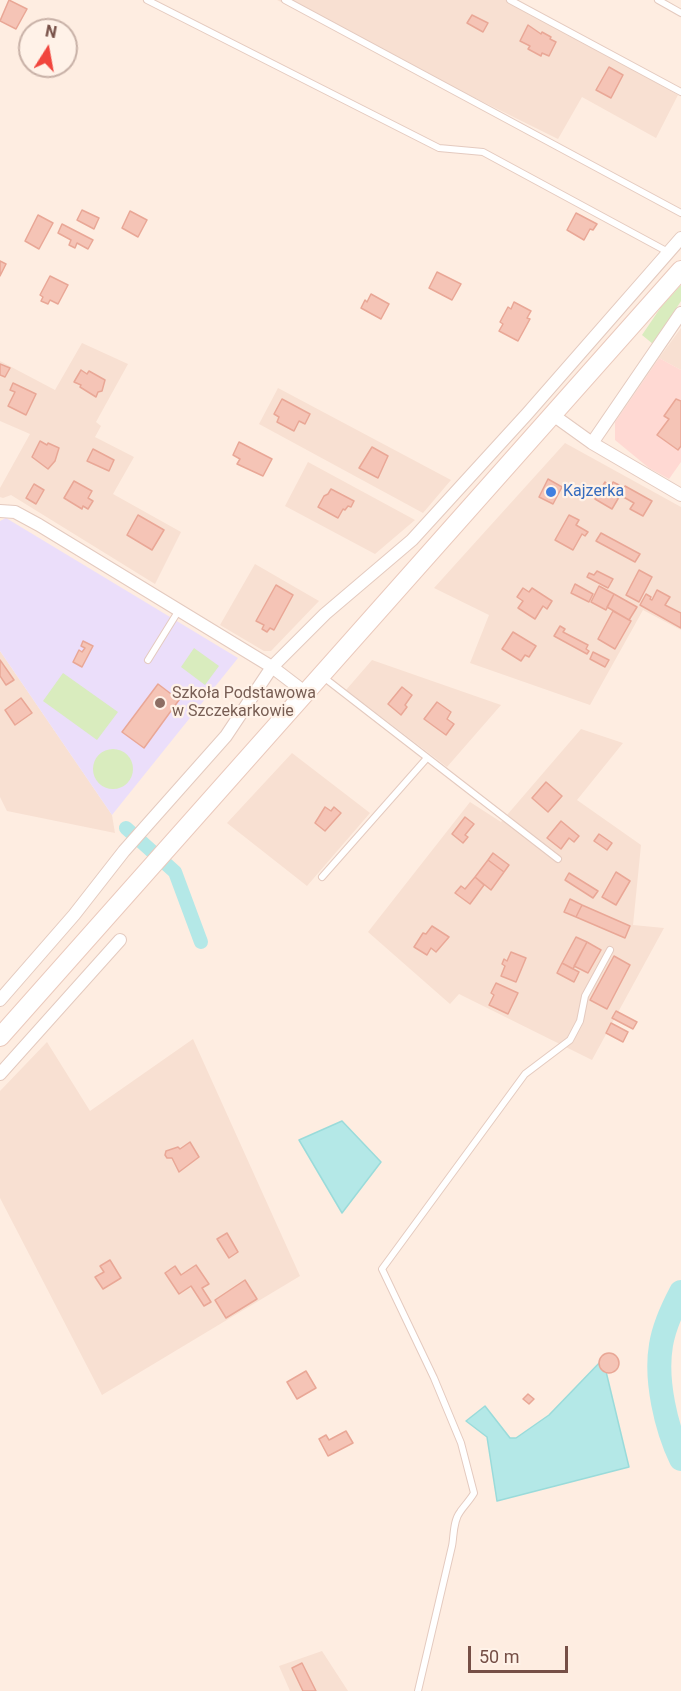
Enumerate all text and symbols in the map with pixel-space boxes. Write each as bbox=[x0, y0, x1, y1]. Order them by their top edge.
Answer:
north arrow bbox=[18, 18, 78, 78]
text: N bbox=[44, 21, 58, 42]
place label: Kajzerka bbox=[563, 482, 624, 502]
marker: Kajzerka bbox=[544, 485, 558, 499]
place label: Szkoła Podstawowa w Szczekarkowie bbox=[172, 684, 316, 722]
marker: Szkoła Podstawowa w Szczekarkowie bbox=[153, 696, 167, 710]
scale bar bbox=[471, 1634, 572, 1672]
text: 50 m bbox=[479, 1646, 519, 1667]

